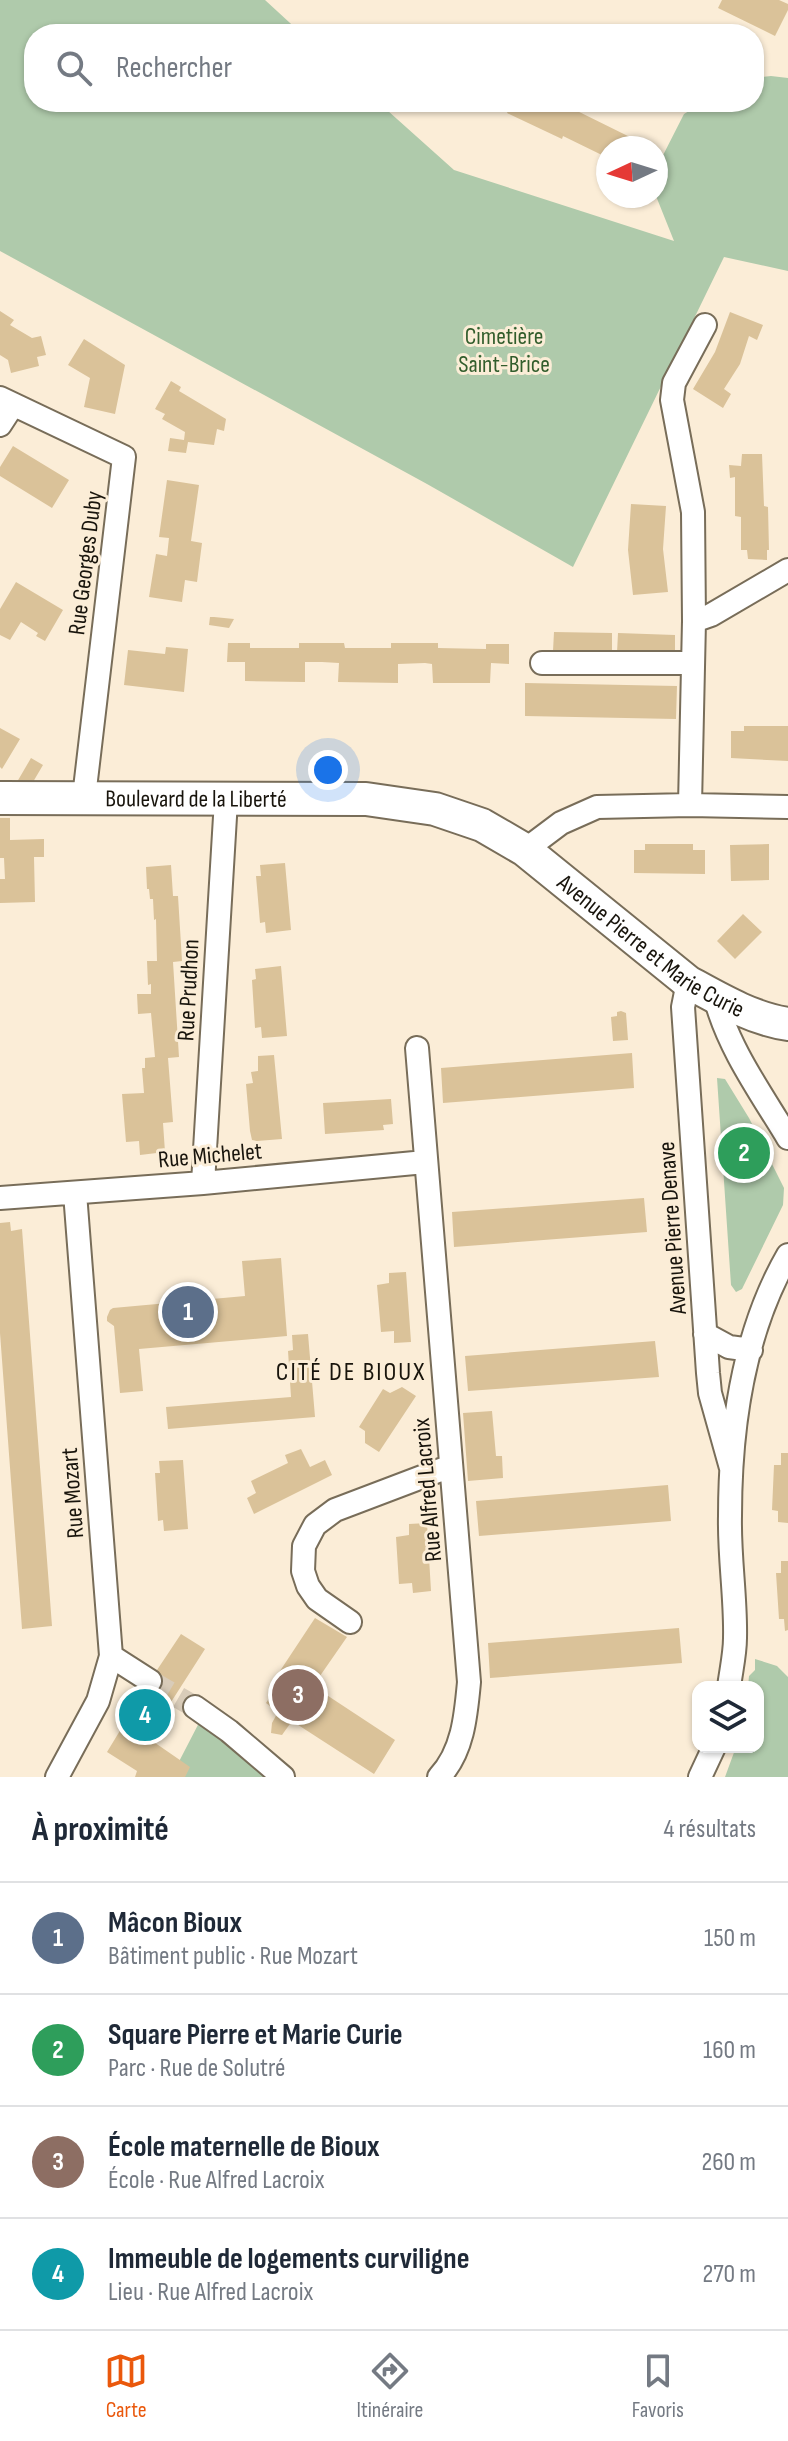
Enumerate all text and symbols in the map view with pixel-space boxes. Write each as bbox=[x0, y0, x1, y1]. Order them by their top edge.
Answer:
search box bbox=[24, 24, 764, 112]
icon: search bbox=[52, 46, 96, 90]
text: Rechercher bbox=[116, 50, 232, 86]
north arrow bbox=[596, 136, 668, 208]
park label: Cimetière Saint-Brice bbox=[458, 322, 550, 379]
street label: Rue Georges Duby bbox=[62, 489, 109, 637]
your location bbox=[308, 750, 348, 790]
street label: Boulevard de la Liberté bbox=[105, 784, 287, 814]
street label: Avenue Pierre et Marie Curie bbox=[551, 868, 749, 1024]
street label: Rue Prudhon bbox=[171, 938, 206, 1042]
pin: 2 bbox=[718, 1123, 770, 1183]
street label: Rue Michelet bbox=[157, 1137, 263, 1174]
street label: Avenue Pierre Denave bbox=[652, 1141, 693, 1316]
pin: 1 bbox=[162, 1282, 214, 1342]
district label: CITÉ DE BIOUX bbox=[276, 1357, 426, 1388]
street label: Rue Alfred Lacroix bbox=[407, 1417, 448, 1563]
street label: Rue Mozart bbox=[55, 1447, 90, 1539]
pin: 3 bbox=[272, 1665, 324, 1725]
map controls bbox=[692, 1681, 764, 1753]
button: layers bbox=[692, 1681, 764, 1753]
pin: 4 bbox=[119, 1685, 171, 1745]
text: À proximité bbox=[32, 1809, 169, 1850]
text: 4 résultats bbox=[664, 1814, 756, 1845]
text: Mâcon Bioux bbox=[108, 1905, 242, 1941]
text: 1 bbox=[53, 1923, 63, 1954]
text: 150 m bbox=[704, 1923, 756, 1954]
text: Bâtiment public · Rue Mozart bbox=[108, 1941, 358, 1972]
text: Square Pierre et Marie Curie bbox=[108, 2017, 403, 2053]
text: 2 bbox=[52, 2035, 64, 2066]
text: 160 m bbox=[703, 2035, 756, 2066]
text: Parc · Rue de Solutré bbox=[108, 2053, 285, 2084]
text: École maternelle de Bioux bbox=[108, 2129, 380, 2165]
text: 3 bbox=[52, 2147, 64, 2178]
text: 260 m bbox=[701, 2147, 756, 2178]
text: École · Rue Alfred Lacroix bbox=[108, 2165, 324, 2196]
text: Immeuble de logements curviligne bbox=[108, 2241, 470, 2277]
text: 4 bbox=[52, 2259, 64, 2290]
text: 270 m bbox=[703, 2259, 756, 2290]
text: Lieu · Rue Alfred Lacroix bbox=[108, 2277, 313, 2308]
tab: Carte bbox=[104, 2349, 148, 2424]
tab: Itinéraire bbox=[357, 2349, 423, 2424]
tab: Favoris bbox=[632, 2349, 684, 2424]

